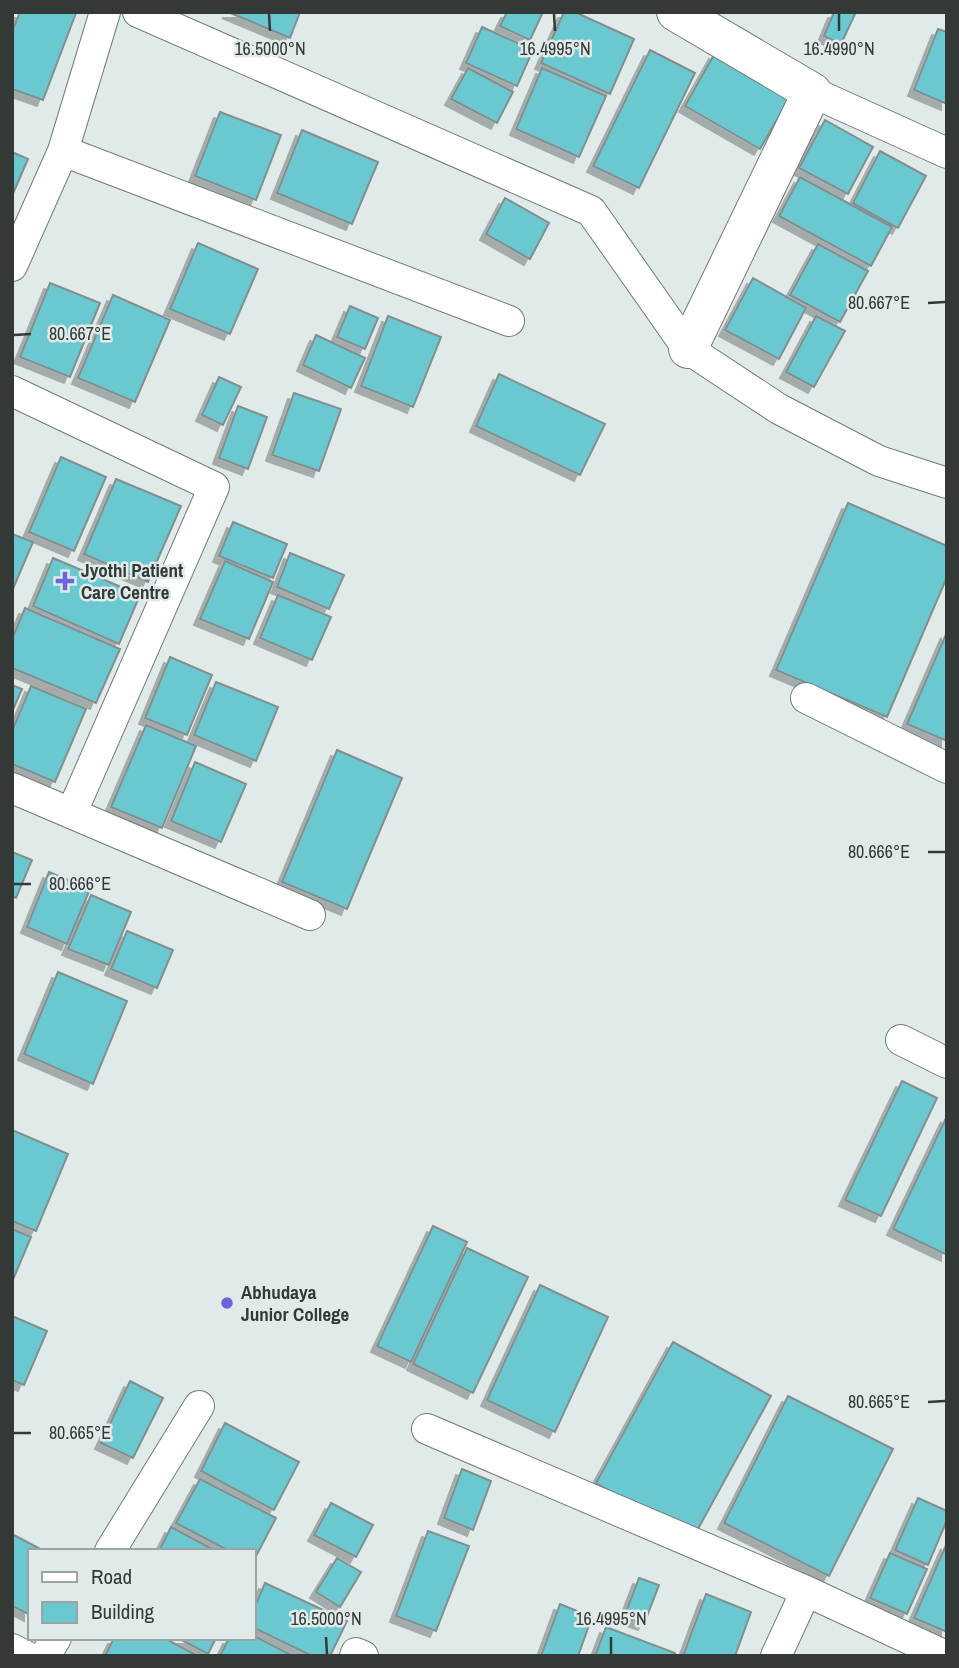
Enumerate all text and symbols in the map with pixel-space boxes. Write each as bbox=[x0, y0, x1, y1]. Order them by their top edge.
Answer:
text: 16.5000°N bbox=[234, 36, 306, 61]
text: 16.4995°N bbox=[519, 36, 591, 61]
text: 16.4990°N bbox=[803, 36, 875, 61]
text: 80.667°E bbox=[848, 290, 910, 315]
text: 80.667°E bbox=[49, 321, 111, 346]
place label: Jyothi Patient Care Centre bbox=[81, 557, 183, 605]
marker: Jyothi Patient Care Centre bbox=[55, 571, 75, 591]
text: 80.666°E bbox=[848, 839, 910, 864]
text: 80.666°E bbox=[49, 871, 111, 896]
place label: Abhudaya Junior College bbox=[241, 1279, 350, 1327]
marker: Abhudaya Junior College bbox=[219, 1295, 235, 1311]
text: 80.665°E bbox=[848, 1389, 910, 1414]
text: 80.665°E bbox=[49, 1420, 111, 1445]
legend bbox=[28, 1549, 256, 1640]
text: Road bbox=[91, 1562, 132, 1591]
text: Building bbox=[91, 1597, 155, 1626]
text: 16.5000°N bbox=[290, 1606, 362, 1631]
text: 16.4995°N bbox=[575, 1606, 647, 1631]

